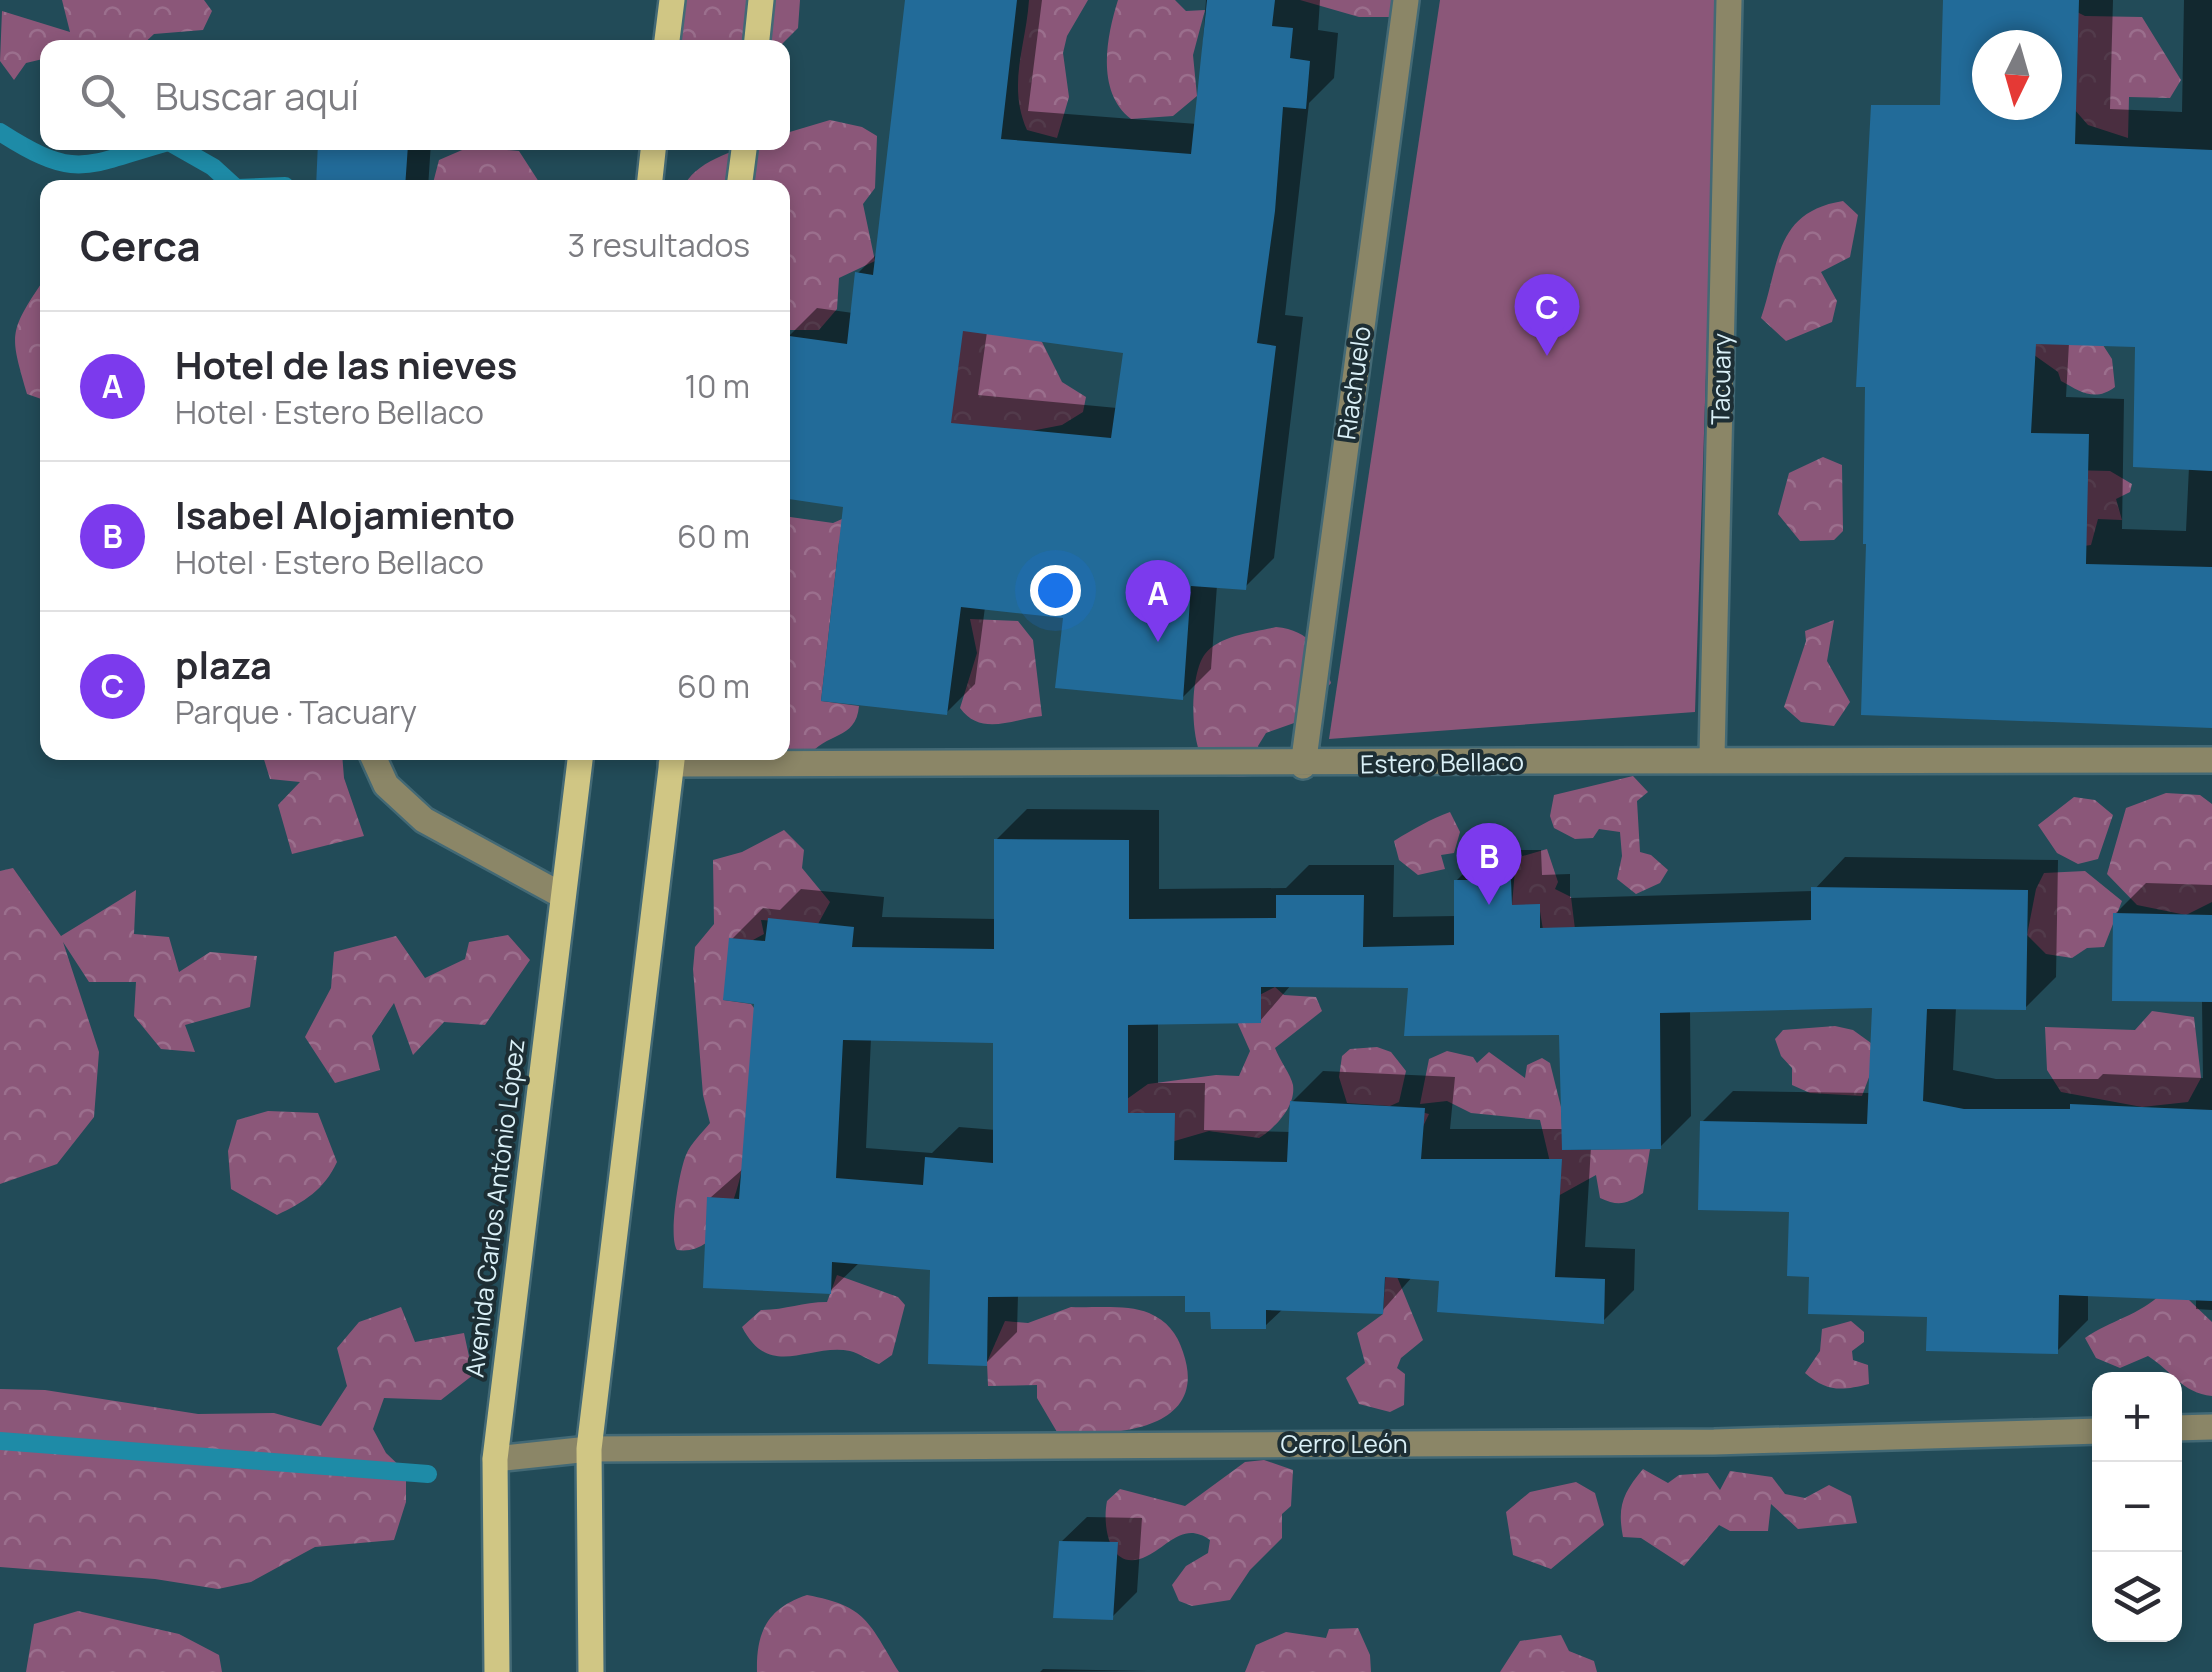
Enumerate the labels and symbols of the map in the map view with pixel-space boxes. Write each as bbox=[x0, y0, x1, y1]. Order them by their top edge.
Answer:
north arrow bbox=[1972, 30, 2062, 120]
pin: C bbox=[1514, 274, 1580, 356]
street label: Riachuelo bbox=[1328, 324, 1379, 442]
street label: Tacuary bbox=[1702, 333, 1739, 425]
pin: A bbox=[1126, 560, 1190, 642]
your location bbox=[1030, 565, 1081, 616]
street label: Estero Bellaco bbox=[1360, 744, 1524, 781]
pin: B bbox=[1456, 822, 1522, 905]
street label: Avenida Carlos António López bbox=[456, 1037, 533, 1379]
street label: Cerro León bbox=[1280, 1426, 1408, 1461]

